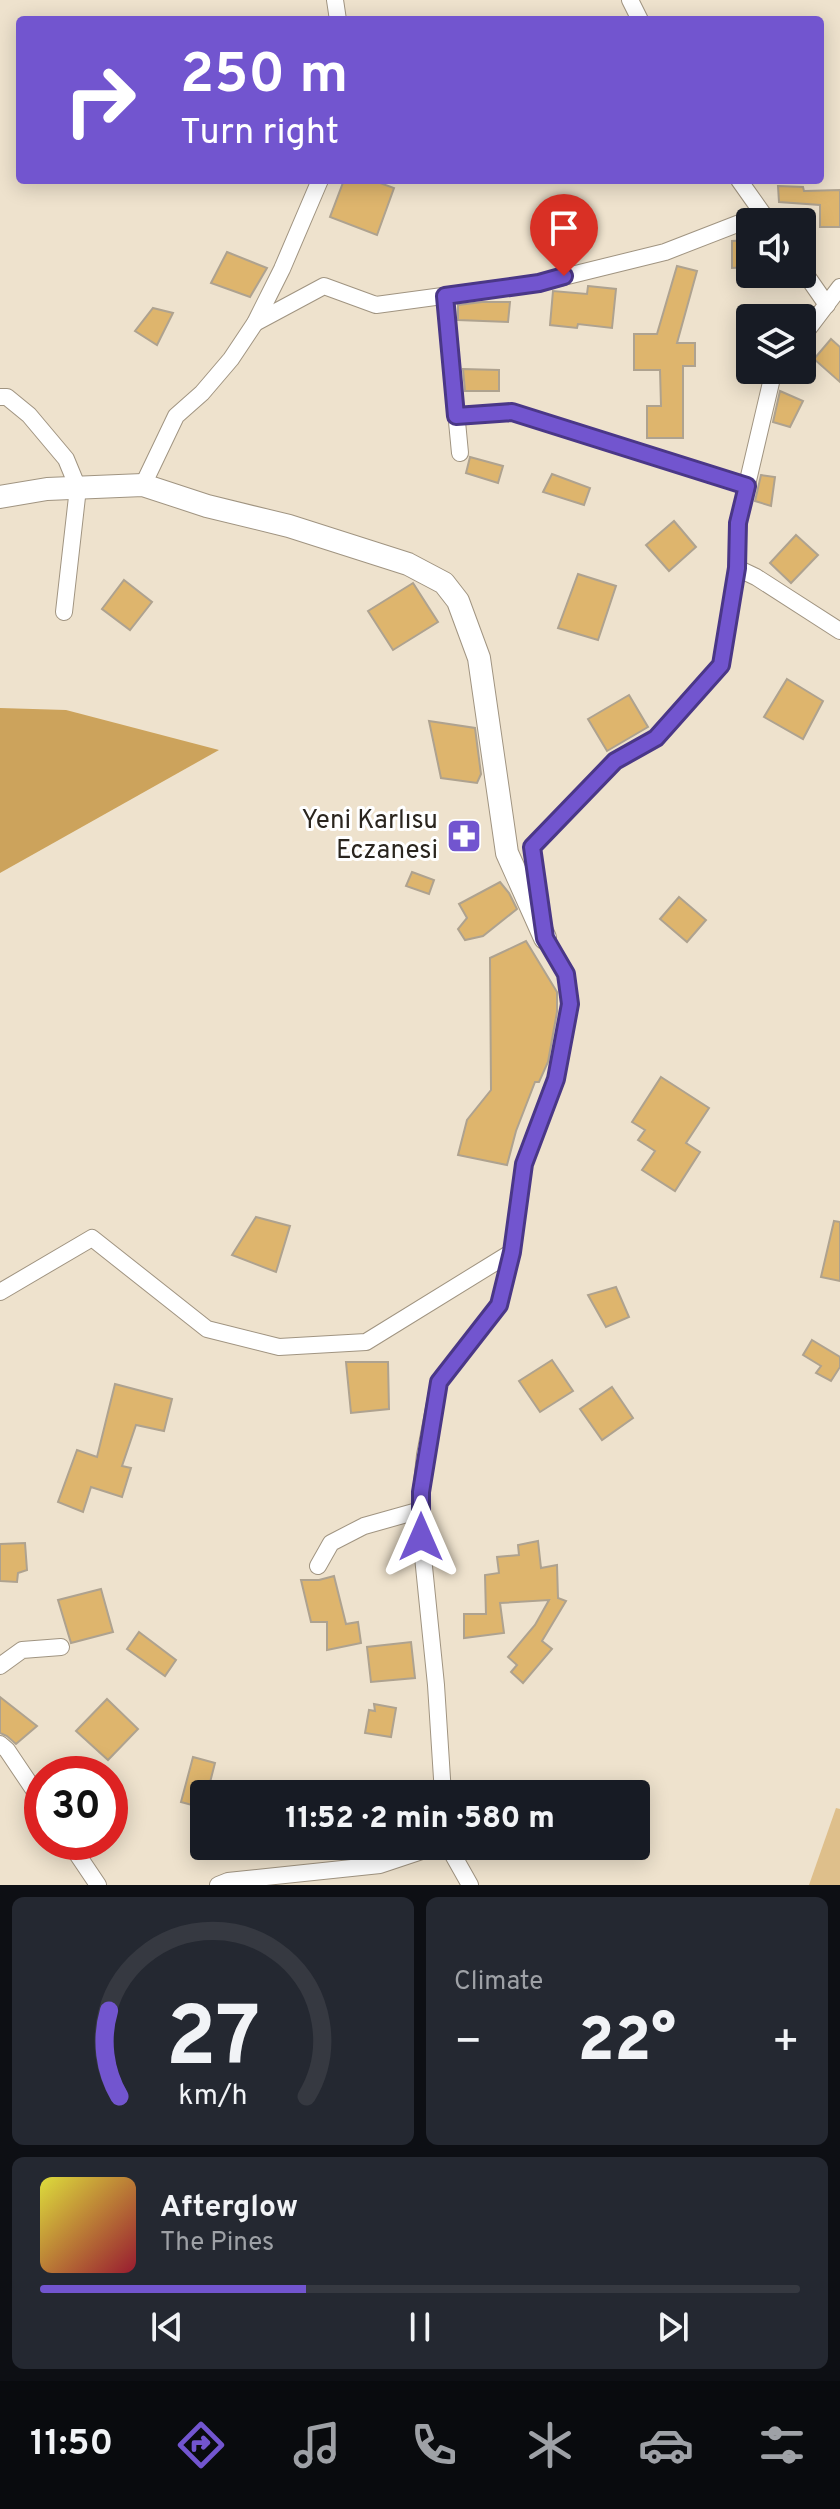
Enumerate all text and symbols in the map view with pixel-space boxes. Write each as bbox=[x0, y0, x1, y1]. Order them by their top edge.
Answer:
text: 250 m bbox=[180, 42, 348, 112]
icon: right bbox=[48, 48, 152, 152]
text: Turn right bbox=[180, 111, 339, 157]
pin bbox=[530, 194, 598, 276]
icon: arrive bbox=[542, 206, 586, 250]
map controls bbox=[736, 208, 816, 384]
button: sound bbox=[736, 208, 816, 288]
button: layers bbox=[736, 304, 816, 384]
place label: Yeni Karlısu Eczanesi bbox=[301, 805, 438, 868]
pharmacy icon: Yeni Karlısu Eczanesi bbox=[445, 817, 483, 855]
position arrow bbox=[379, 1495, 463, 1579]
speed limit sign: 30 bbox=[24, 1756, 128, 1860]
text: 11:52 · 2 min · 580 m bbox=[285, 1801, 555, 1838]
text: Climate bbox=[454, 1966, 543, 1999]
text: 27 bbox=[166, 1990, 260, 2095]
text: 22° bbox=[578, 2006, 676, 2082]
text: − bbox=[454, 2016, 482, 2072]
text: + bbox=[772, 2016, 800, 2072]
text: km/h bbox=[178, 2079, 248, 2115]
text: Afterglow bbox=[160, 2190, 298, 2227]
text: The Pines bbox=[160, 2227, 274, 2260]
icon: previous bbox=[145, 2305, 189, 2349]
icon: pause bbox=[398, 2305, 442, 2349]
icon: next bbox=[651, 2305, 695, 2349]
icon: directions bbox=[173, 2417, 229, 2473]
icon: music bbox=[289, 2417, 345, 2473]
icon: phone bbox=[406, 2417, 462, 2473]
icon: climate bbox=[522, 2417, 578, 2473]
icon: car bbox=[638, 2417, 694, 2473]
icon: filters bbox=[754, 2417, 810, 2473]
text: 11:50 bbox=[30, 2422, 113, 2468]

